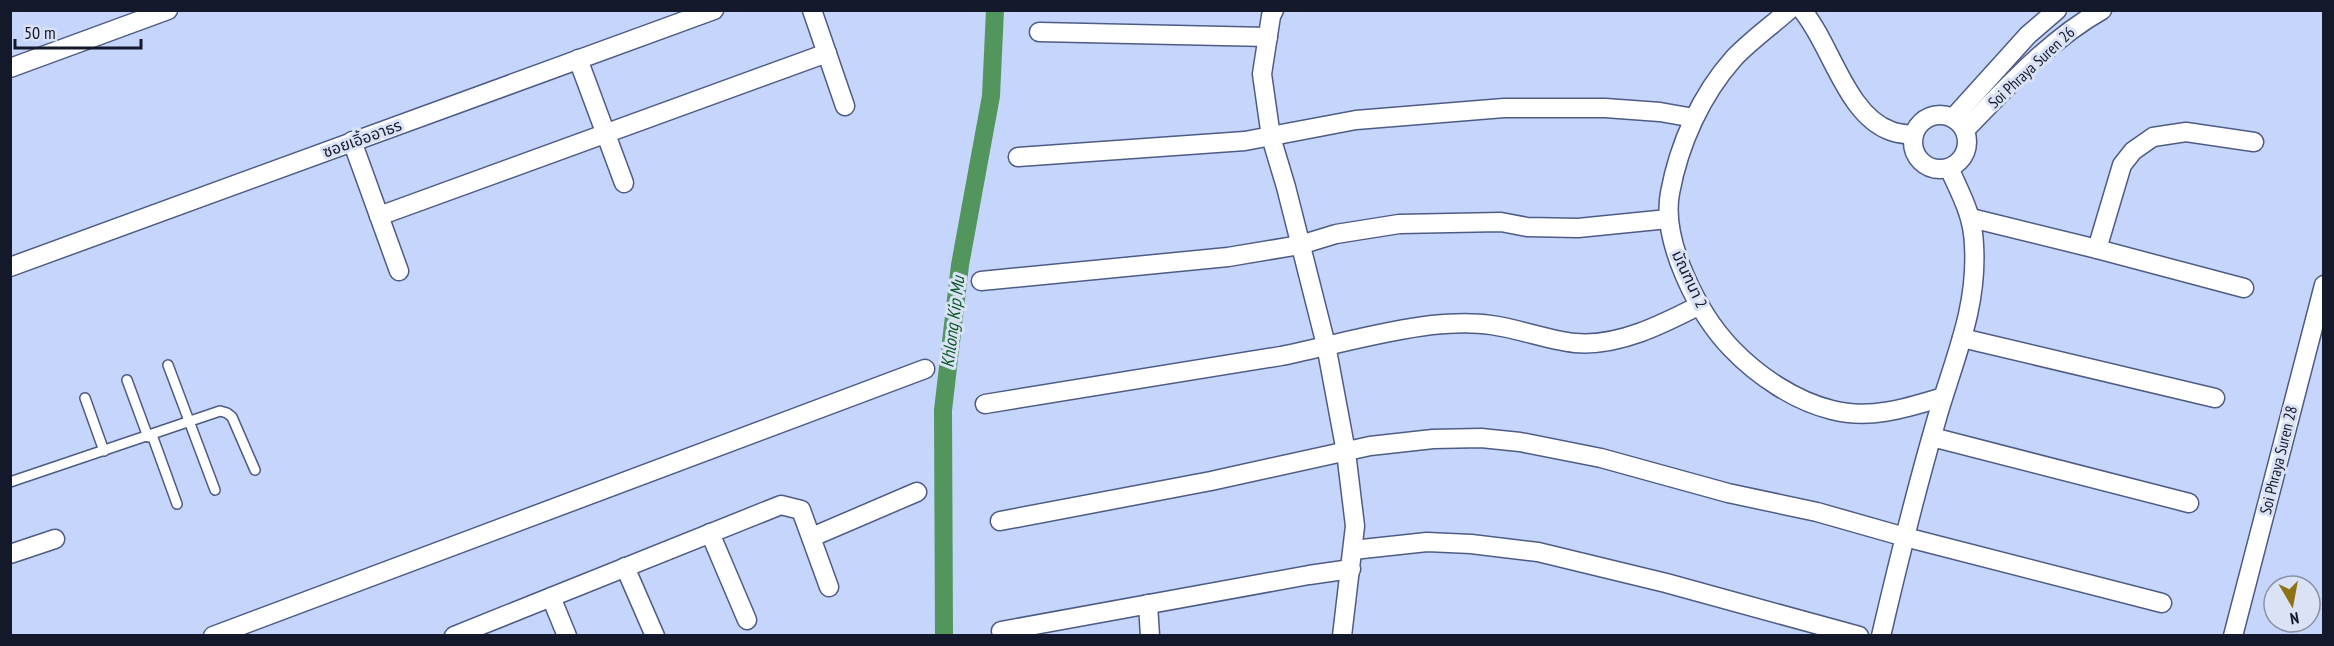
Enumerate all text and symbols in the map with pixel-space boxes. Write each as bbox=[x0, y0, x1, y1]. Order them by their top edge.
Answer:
scale bar bbox=[15, 12, 141, 50]
text: 50 m bbox=[24, 21, 56, 44]
street label: Soi Phraya Suren 26 bbox=[1984, 22, 2078, 112]
street label: ซอยเอิ้ออาธร bbox=[320, 114, 404, 162]
street label: มัณฑนา 2 bbox=[1668, 247, 1712, 311]
water label: Khlong Kip Mu bbox=[935, 274, 970, 369]
street label: Soi Phraya Suren 28 bbox=[2255, 404, 2301, 516]
north arrow bbox=[2262, 574, 2322, 634]
text: N bbox=[2289, 608, 2301, 629]

